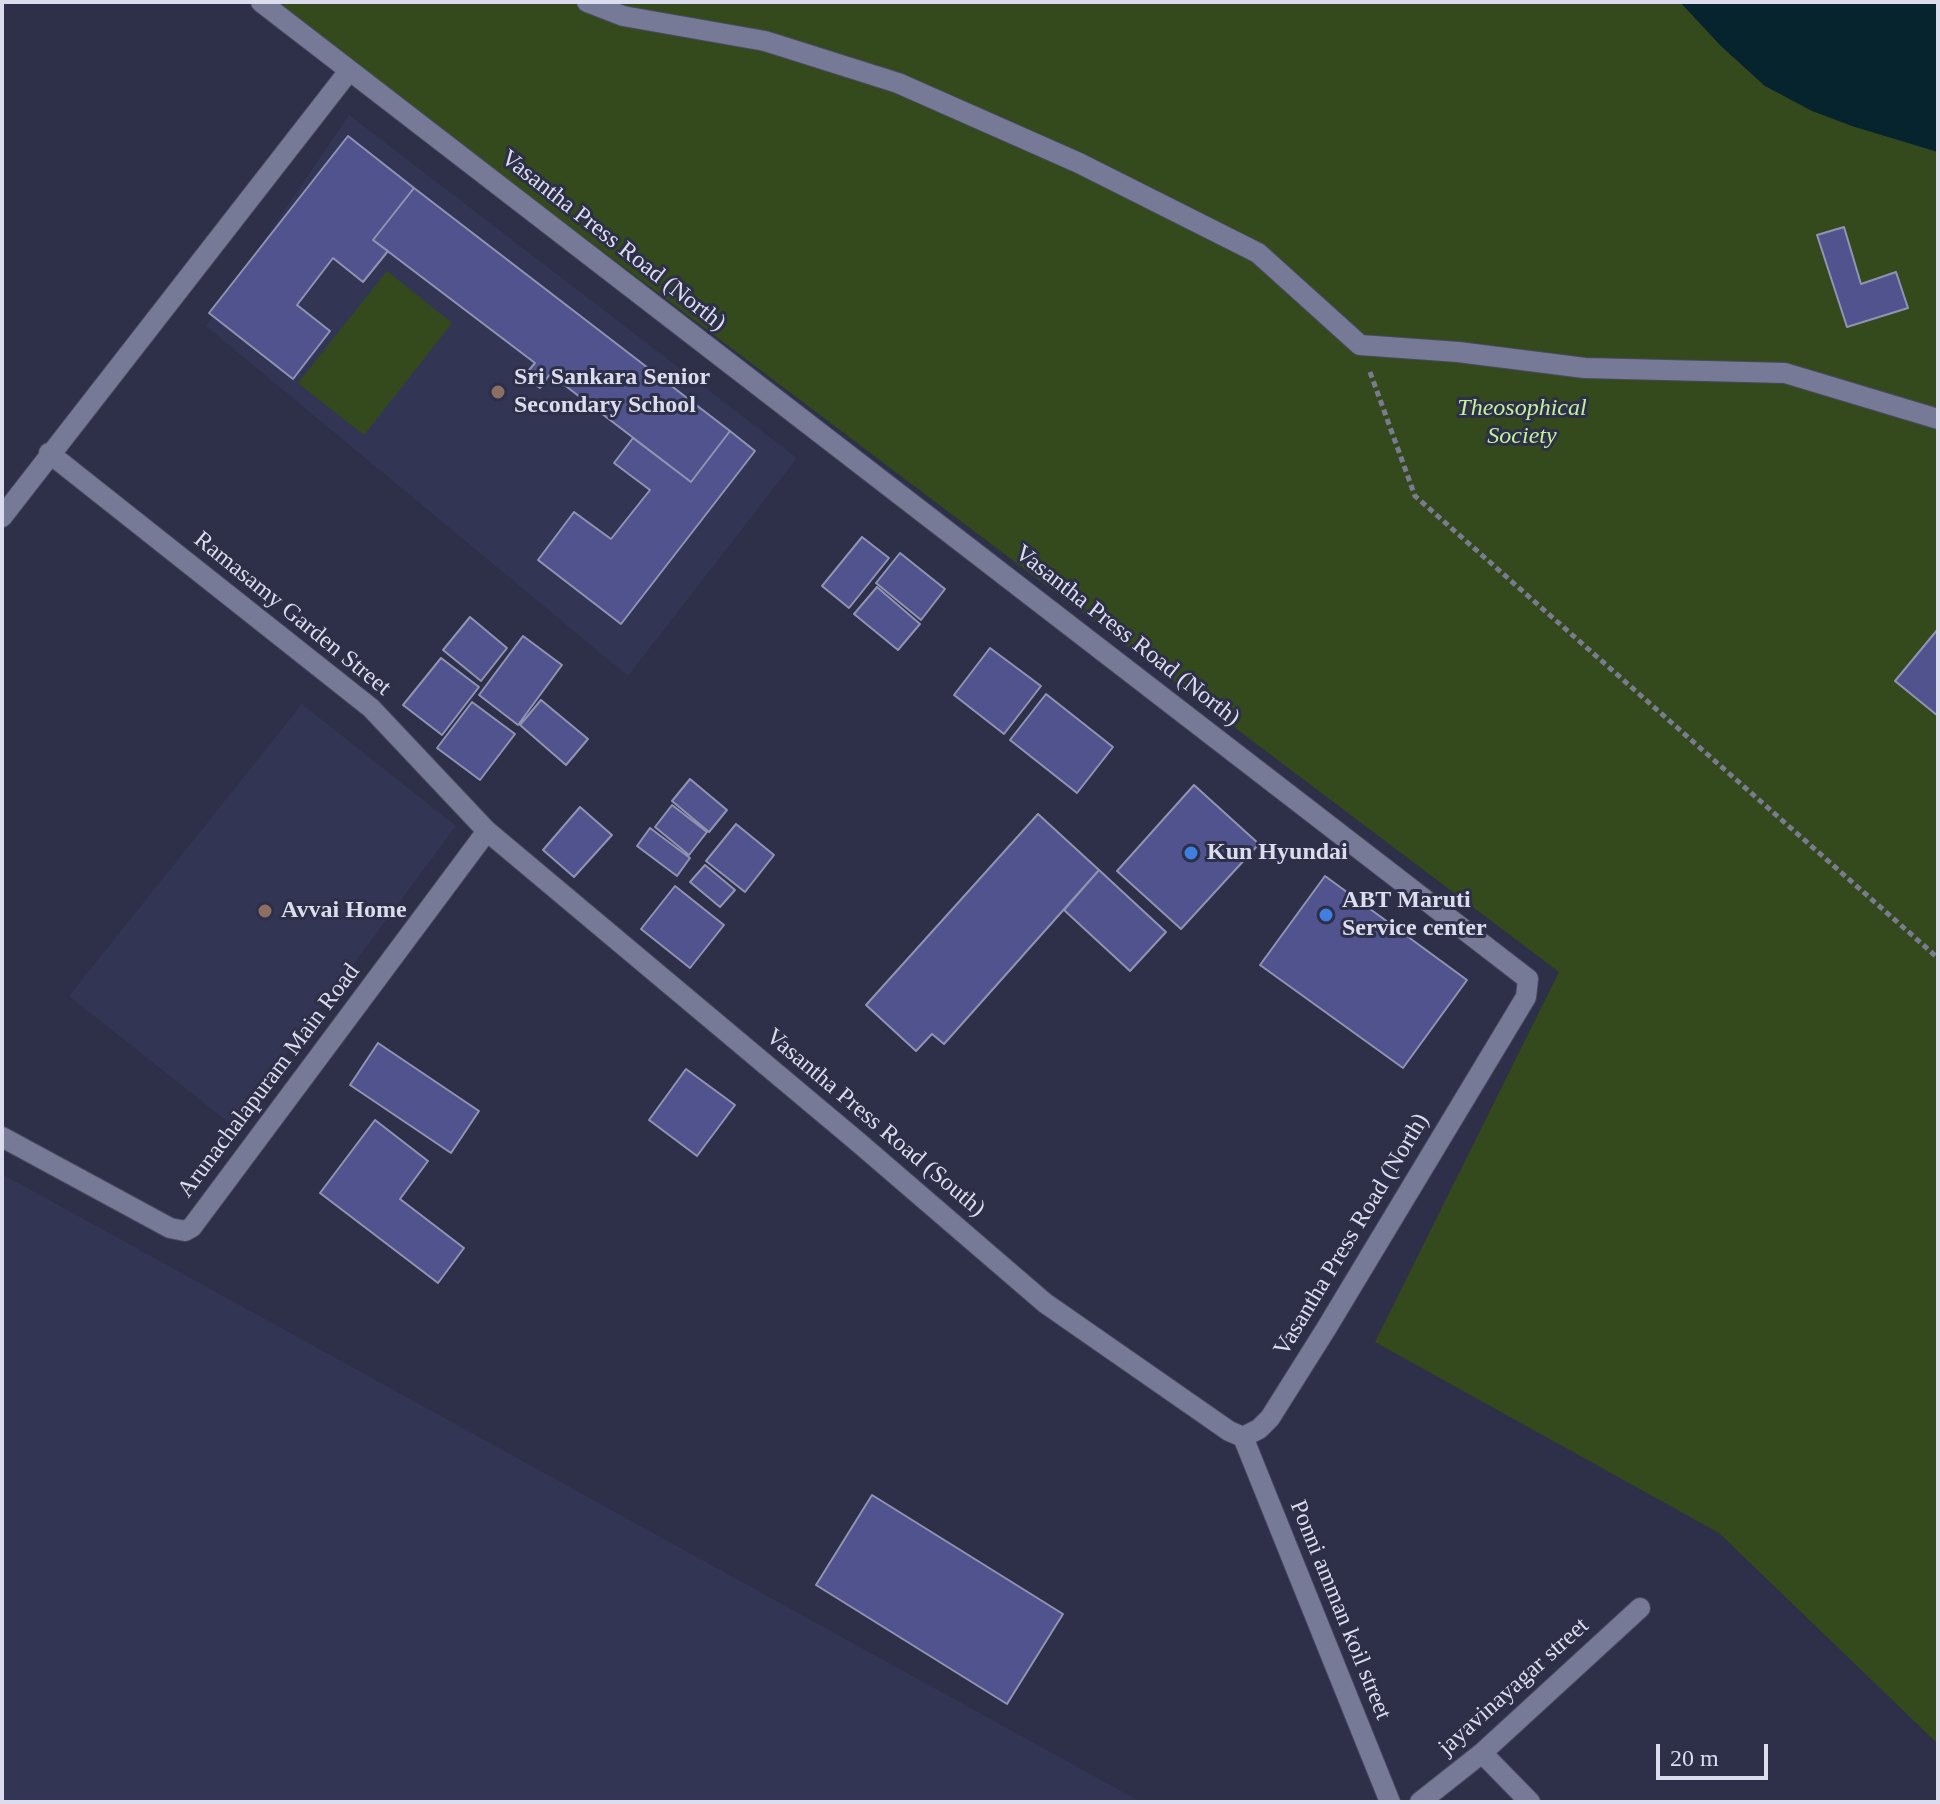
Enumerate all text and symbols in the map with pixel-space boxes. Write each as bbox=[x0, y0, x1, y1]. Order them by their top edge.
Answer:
street label: Vasantha Press Road (North) bbox=[495, 144, 731, 338]
place label: Sri Sankara Senior Secondary School bbox=[514, 364, 710, 420]
marker: Sri Sankara Senior Secondary School bbox=[489, 383, 507, 401]
park label: Theosophical Society bbox=[1457, 395, 1587, 451]
street label: Ramasamy Garden Street bbox=[188, 526, 396, 702]
street label: Vasantha Press Road (North) bbox=[1009, 539, 1245, 733]
place label: Kun Hyundai bbox=[1207, 839, 1348, 867]
marker: Kun Hyundai bbox=[1182, 844, 1200, 862]
place label: ABT Maruti Service center bbox=[1342, 887, 1487, 943]
place label: Avvai Home bbox=[281, 897, 407, 925]
marker: Avvai Home bbox=[256, 902, 274, 920]
marker: ABT Maruti Service center bbox=[1317, 906, 1335, 924]
street label: Arunachalapuram Main Road bbox=[172, 958, 366, 1204]
street label: Vasantha Press Road (South) bbox=[759, 1023, 991, 1223]
street label: Vasantha Press Road (North) bbox=[1268, 1108, 1436, 1362]
street label: Ponni amman koil street bbox=[1283, 1496, 1397, 1724]
street label: jayavinayagar street bbox=[1433, 1612, 1595, 1762]
scale bar bbox=[1660, 1728, 1772, 1778]
text: 20 m bbox=[1670, 1745, 1719, 1771]

